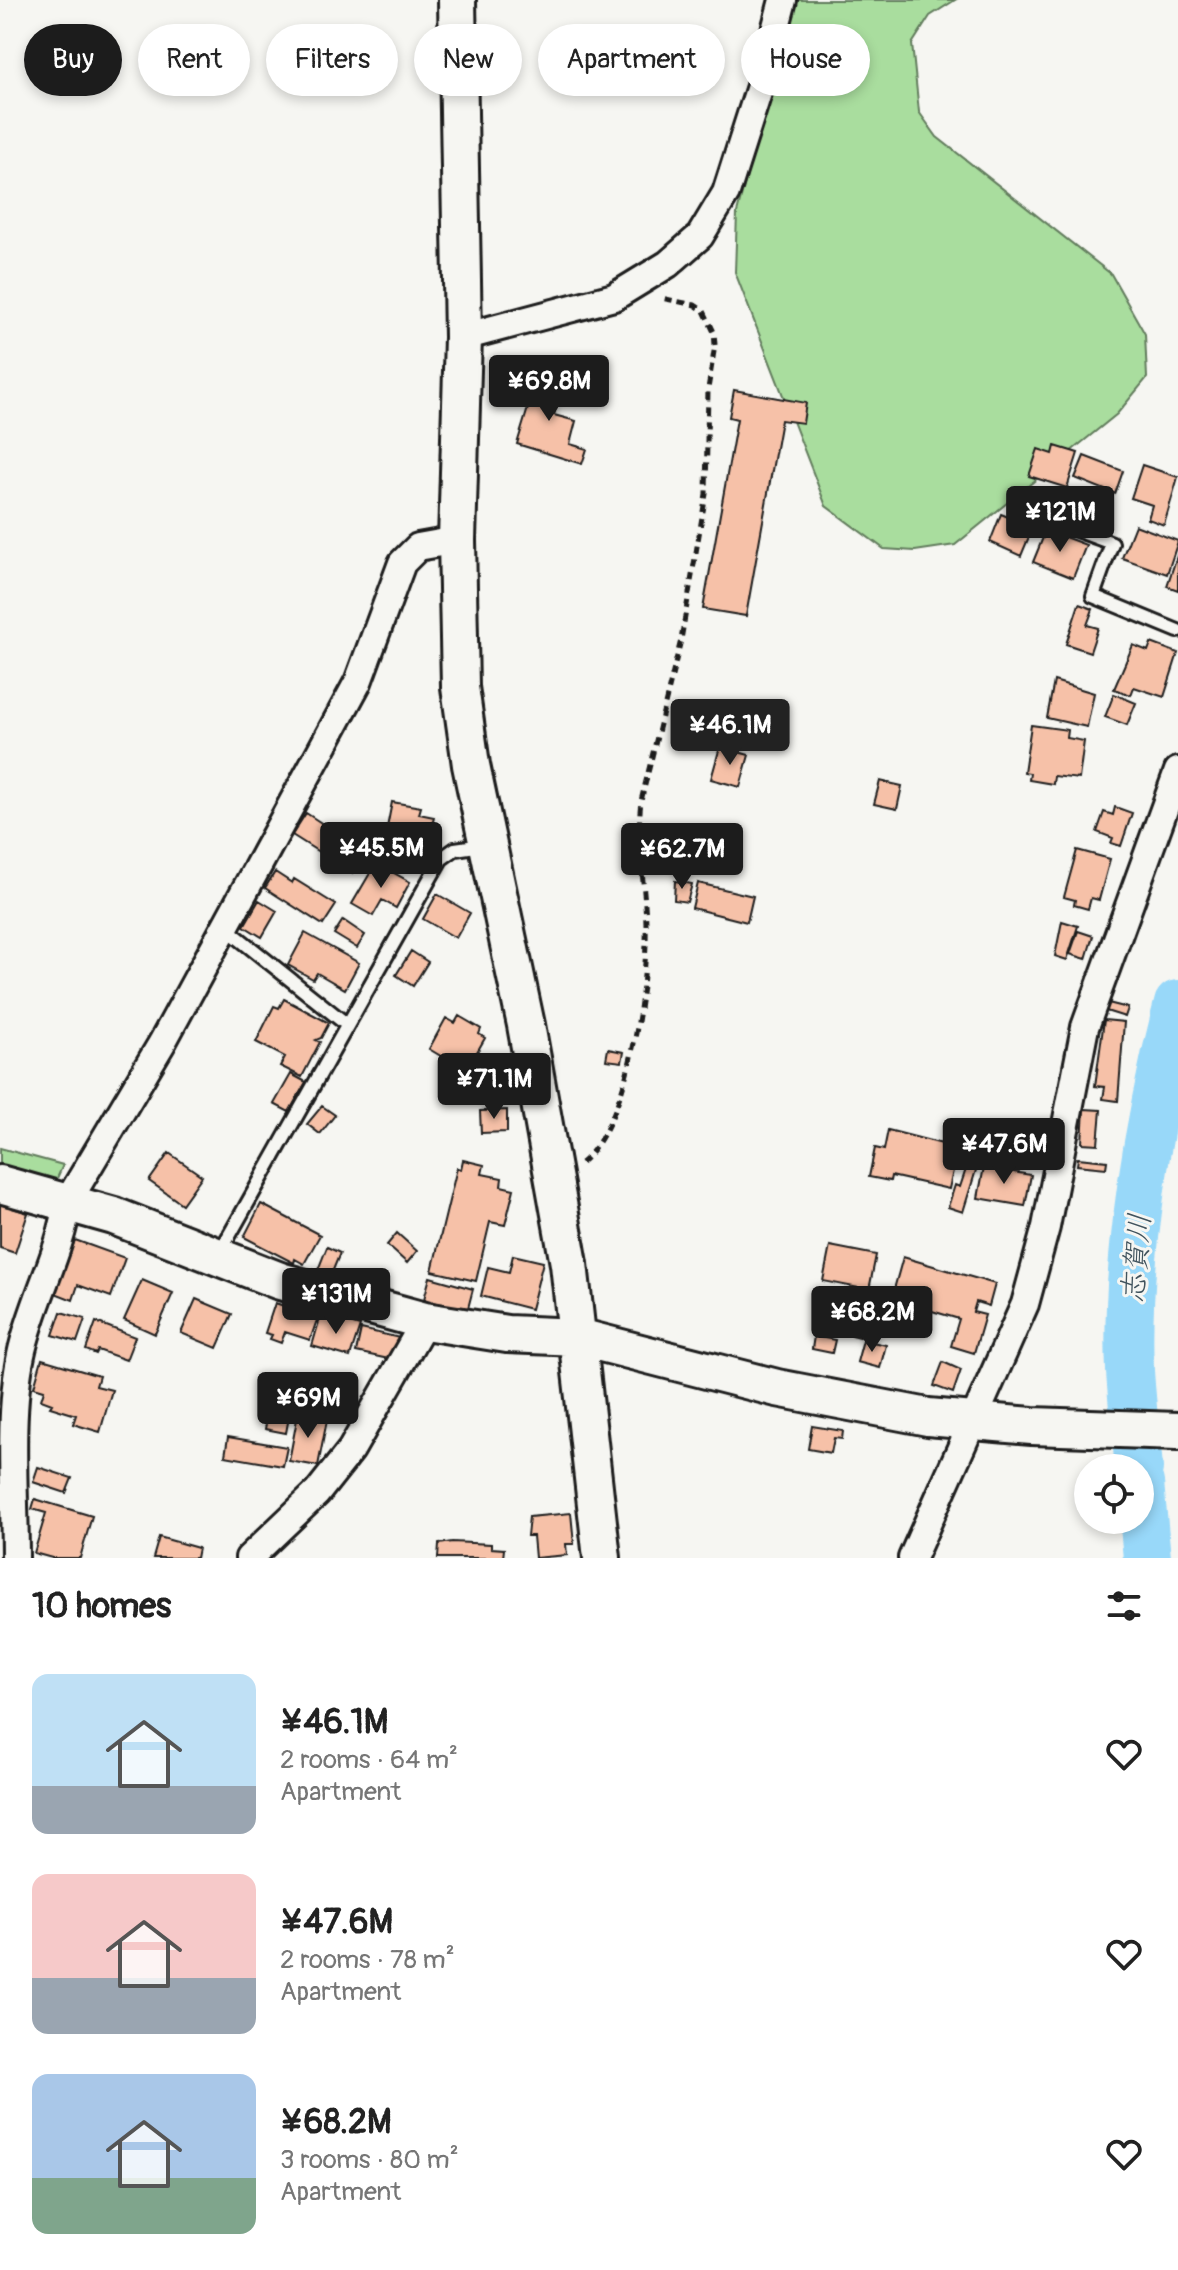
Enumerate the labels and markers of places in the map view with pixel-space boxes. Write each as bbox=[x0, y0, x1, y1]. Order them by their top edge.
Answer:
pin: ¥69.8M bbox=[484, 355, 614, 423]
pin: ¥121M bbox=[1004, 486, 1116, 554]
pin: ¥46.1M bbox=[665, 699, 795, 767]
pin: ¥45.5M bbox=[316, 822, 446, 890]
pin: ¥62.7M bbox=[617, 823, 747, 891]
pin: ¥71.1M bbox=[429, 1053, 559, 1121]
pin: ¥47.6M bbox=[939, 1118, 1069, 1186]
pin: ¥131M bbox=[280, 1268, 392, 1336]
pin: ¥68.2M bbox=[807, 1286, 937, 1354]
pin: ¥69M bbox=[261, 1372, 355, 1440]

